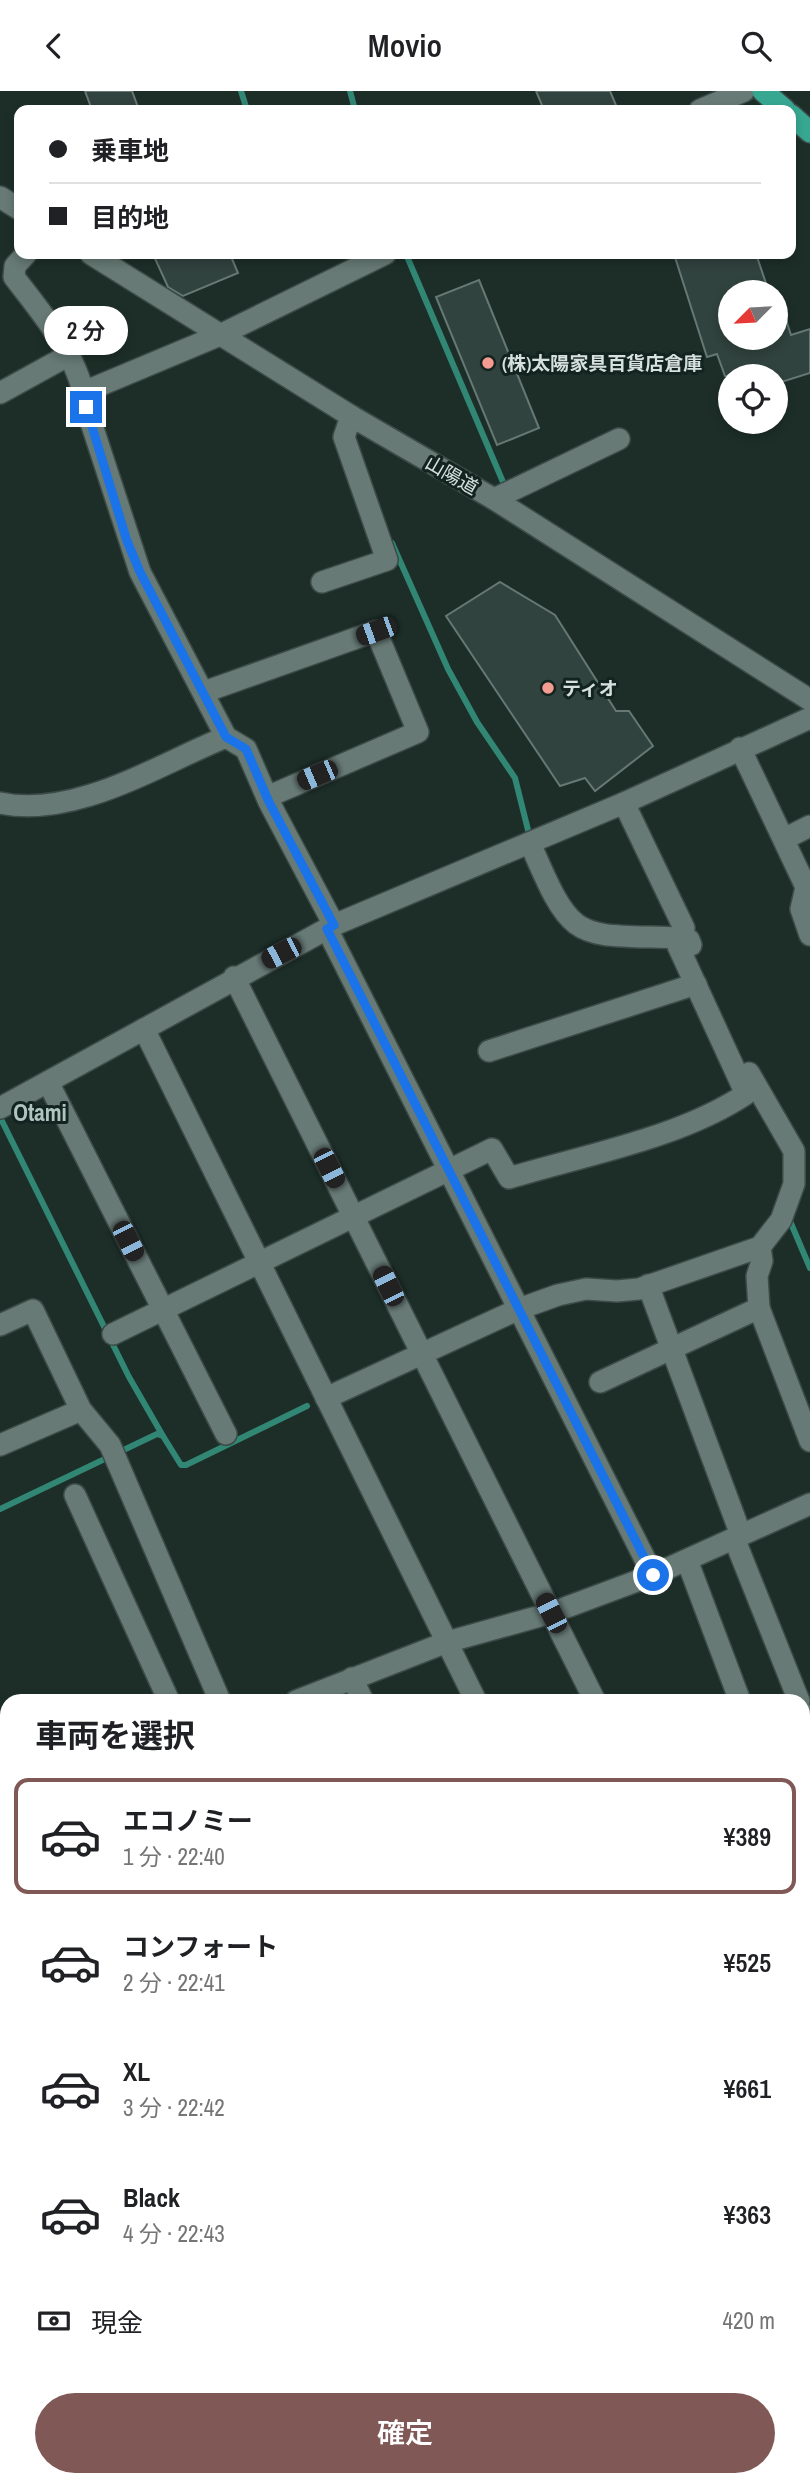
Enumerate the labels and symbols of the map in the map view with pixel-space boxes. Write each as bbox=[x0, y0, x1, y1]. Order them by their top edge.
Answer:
north arrow bbox=[718, 280, 788, 350]
callout: 2 分 bbox=[44, 306, 128, 355]
place label: (株)太陽家具百貨店倉庫 bbox=[502, 350, 702, 376]
marker: (株)太陽家具百貨店倉庫 bbox=[480, 355, 496, 371]
route end bbox=[70, 391, 102, 423]
street label: 山陽道 bbox=[421, 449, 483, 501]
car bbox=[353, 614, 400, 648]
place label: ティオ bbox=[562, 675, 618, 701]
marker: ティオ bbox=[540, 680, 556, 696]
car bbox=[294, 757, 341, 793]
car bbox=[258, 934, 305, 972]
district label: Otami bbox=[13, 1097, 67, 1128]
car bbox=[311, 1145, 348, 1191]
car bbox=[110, 1218, 147, 1264]
car bbox=[370, 1263, 407, 1309]
route start bbox=[637, 1559, 669, 1591]
car bbox=[533, 1590, 570, 1636]

